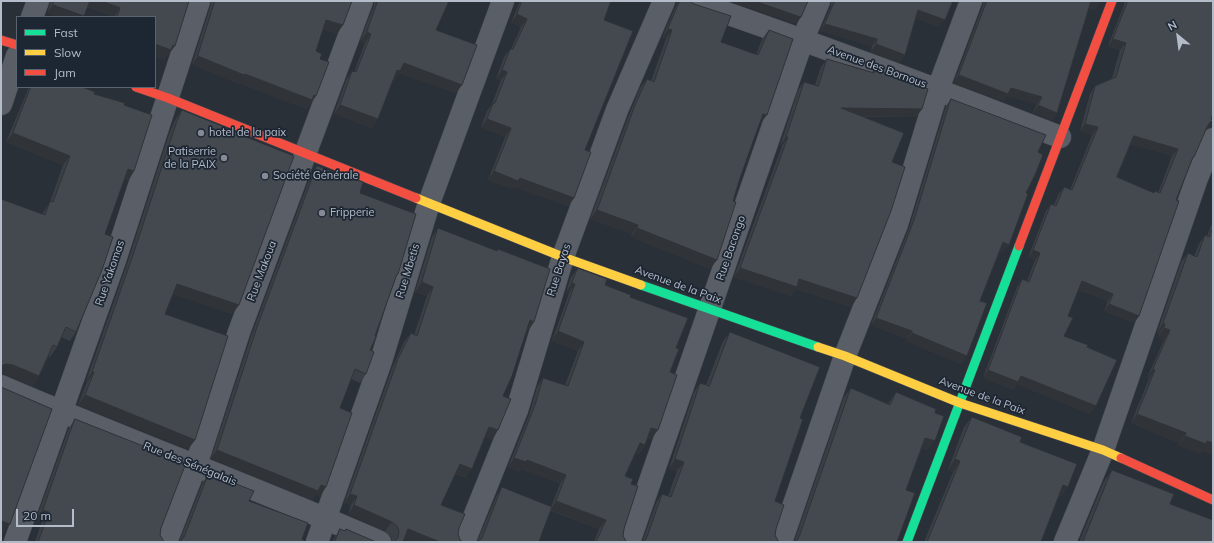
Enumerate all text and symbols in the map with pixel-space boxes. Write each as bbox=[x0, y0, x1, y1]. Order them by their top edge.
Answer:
legend bbox=[16, 16, 156, 88]
north arrow bbox=[1158, 16, 1198, 56]
text: N bbox=[1165, 17, 1179, 34]
text: Fast bbox=[54, 25, 78, 40]
street label: Avenue des Bornous bbox=[826, 43, 928, 91]
text: Slow bbox=[54, 45, 82, 60]
text: Jam bbox=[54, 65, 76, 80]
place label: hotel de la paix bbox=[209, 126, 286, 140]
marker: hotel de la paix bbox=[196, 128, 206, 138]
place label: Patiserrie de la PAIX bbox=[164, 145, 216, 171]
marker: Patiserrie de la PAIX bbox=[219, 153, 229, 163]
place label: Société Générale bbox=[273, 169, 358, 183]
marker: Société Générale bbox=[260, 171, 270, 181]
place label: Fripperie bbox=[330, 206, 374, 220]
marker: Fripperie bbox=[317, 208, 327, 218]
street label: Rue Bacongo bbox=[714, 214, 748, 282]
street label: Rue Yakomas bbox=[93, 238, 127, 308]
street label: Rue Makoua bbox=[244, 239, 280, 303]
street label: Rue Mbetis bbox=[393, 242, 423, 300]
street label: Rue Bayas bbox=[544, 242, 574, 298]
street label: Avenue de la Paix bbox=[633, 263, 723, 307]
street label: Avenue de la Paix bbox=[937, 374, 1027, 418]
street label: Rue des Sénégalais bbox=[141, 439, 239, 489]
scale bar bbox=[18, 501, 76, 527]
text: 20 m bbox=[23, 508, 51, 523]

